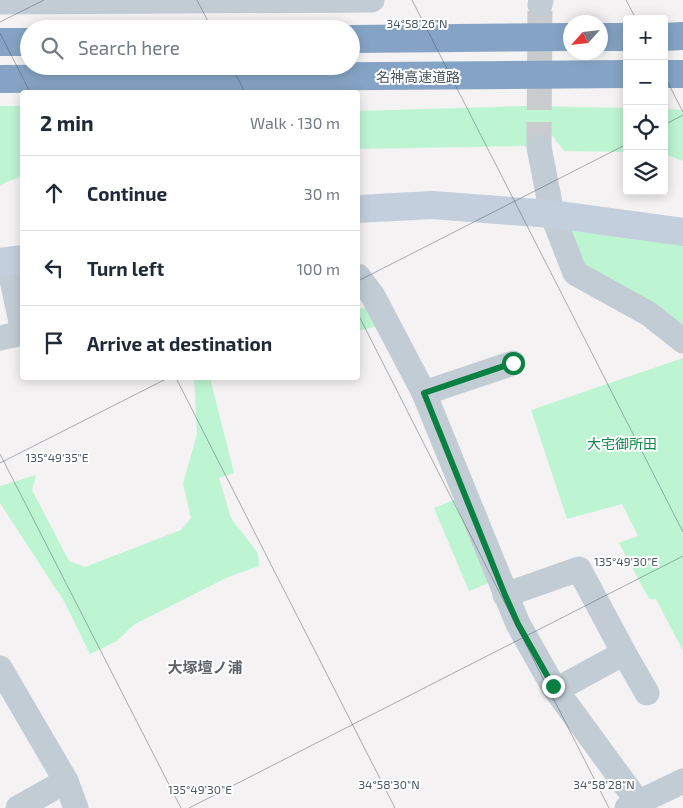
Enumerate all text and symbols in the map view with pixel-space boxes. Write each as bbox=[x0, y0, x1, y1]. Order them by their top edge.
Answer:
north arrow bbox=[563, 15, 608, 60]
map controls bbox=[623, 15, 668, 195]
button: + bbox=[623, 15, 668, 60]
text: 34°58'26"N bbox=[387, 16, 447, 30]
search box bbox=[20, 20, 360, 75]
icon: search bbox=[38, 34, 66, 62]
text: Search here bbox=[78, 36, 180, 59]
button: − bbox=[623, 60, 668, 105]
street label: 名神高速道路 bbox=[376, 68, 460, 85]
button: locate bbox=[623, 105, 668, 150]
text: 2 min bbox=[40, 110, 94, 135]
text: Walk · 130 m bbox=[250, 113, 340, 132]
button: layers bbox=[623, 150, 668, 195]
icon: ahead bbox=[40, 179, 68, 207]
text: Continue bbox=[87, 182, 167, 205]
text: 30 m bbox=[304, 184, 340, 203]
icon: left bbox=[40, 254, 68, 282]
text: Turn left bbox=[87, 257, 164, 280]
text: 100 m bbox=[297, 259, 340, 278]
icon: arrive bbox=[40, 329, 68, 357]
text: Arrive at destination bbox=[87, 332, 272, 355]
route start bbox=[502, 352, 525, 375]
park label: 大宅御所田 bbox=[587, 435, 657, 452]
text: 135°49'35"E bbox=[25, 450, 89, 464]
text: 135°49'30"E bbox=[594, 554, 658, 568]
district label: 大塚壇ノ浦 bbox=[167, 658, 243, 676]
route end bbox=[542, 675, 565, 698]
text: 34°58'30"N bbox=[358, 777, 420, 791]
text: 34°58'28"N bbox=[573, 777, 635, 791]
text: 135°49'30"E bbox=[168, 782, 232, 796]

